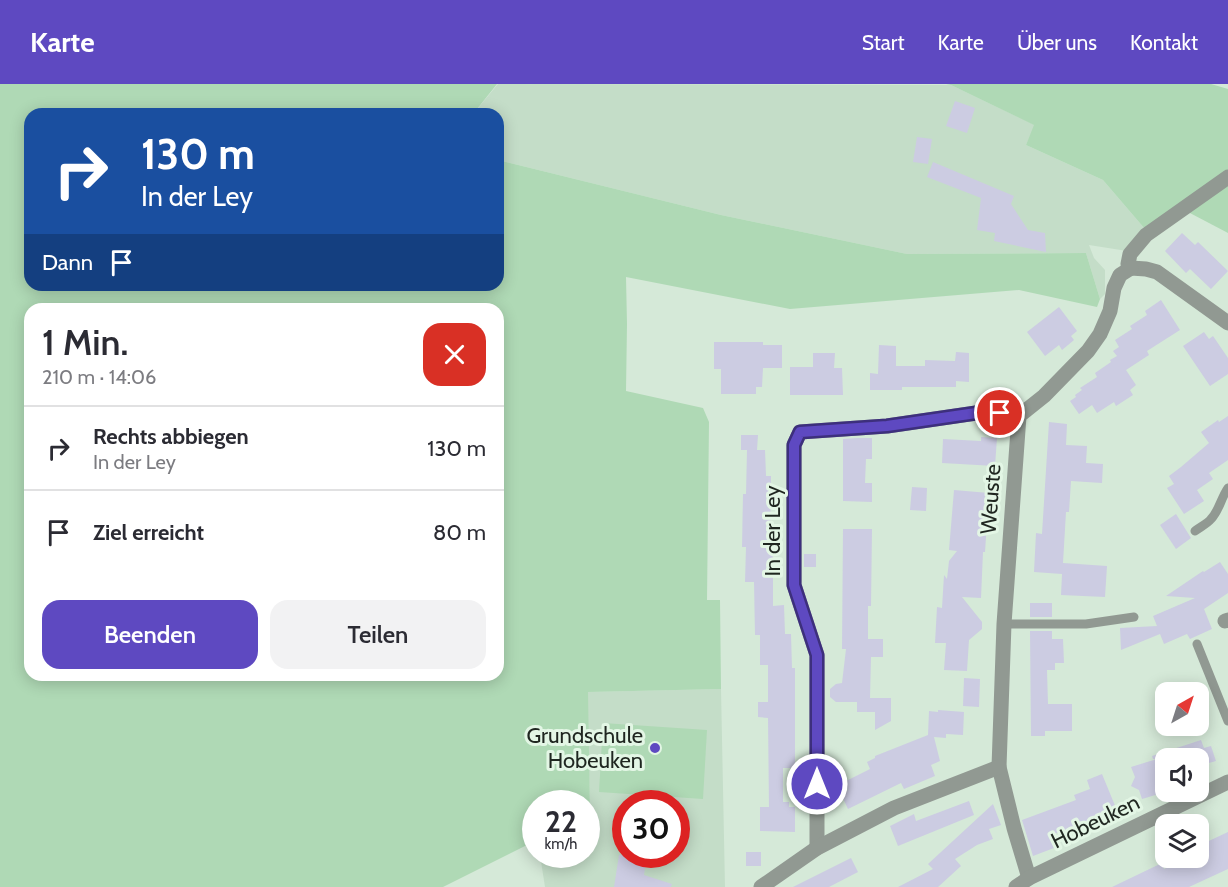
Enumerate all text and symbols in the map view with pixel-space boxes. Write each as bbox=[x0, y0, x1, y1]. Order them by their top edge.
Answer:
text: Karte bbox=[30, 25, 95, 59]
text: Start bbox=[862, 30, 905, 55]
text: Karte bbox=[938, 30, 984, 55]
text: Über uns bbox=[1017, 30, 1097, 55]
text: Kontakt bbox=[1130, 30, 1198, 55]
text: 130 m bbox=[141, 128, 255, 180]
icon: right bbox=[42, 132, 120, 210]
text: In der Ley bbox=[141, 180, 253, 213]
icon: arrive bbox=[105, 246, 138, 279]
text: Dann bbox=[42, 249, 93, 276]
text: 1 Min. bbox=[42, 320, 128, 364]
button: close bbox=[423, 323, 486, 386]
text: 210 m · 14:06 bbox=[42, 365, 156, 389]
pin bbox=[974, 387, 1025, 438]
icon: arrive bbox=[983, 396, 1016, 429]
text: Rechts abbiegen bbox=[93, 423, 249, 450]
icon: right bbox=[42, 432, 75, 465]
text: 130 m bbox=[427, 435, 486, 462]
text: In der Ley bbox=[93, 450, 176, 474]
street label: Weuste bbox=[975, 463, 1006, 535]
street label: In der Ley bbox=[759, 485, 786, 577]
icon: arrive bbox=[42, 516, 75, 549]
text: Ziel erreicht bbox=[93, 519, 204, 546]
text: 80 m bbox=[433, 519, 486, 546]
button: Beenden bbox=[42, 600, 258, 669]
button: Teilen bbox=[270, 600, 486, 669]
north arrow bbox=[1155, 682, 1209, 736]
map controls bbox=[1155, 682, 1209, 868]
place label: Grundschule Hobeuken bbox=[526, 722, 643, 774]
marker: Grundschule Hobeuken bbox=[648, 741, 662, 755]
button: sound bbox=[1155, 748, 1209, 802]
position arrow bbox=[785, 752, 849, 816]
street label: Hobeuken bbox=[1046, 788, 1144, 854]
speed limit sign: 30 bbox=[612, 790, 690, 868]
text: 22 bbox=[545, 803, 577, 840]
button: layers bbox=[1155, 814, 1209, 868]
text: km/h bbox=[545, 835, 577, 853]

